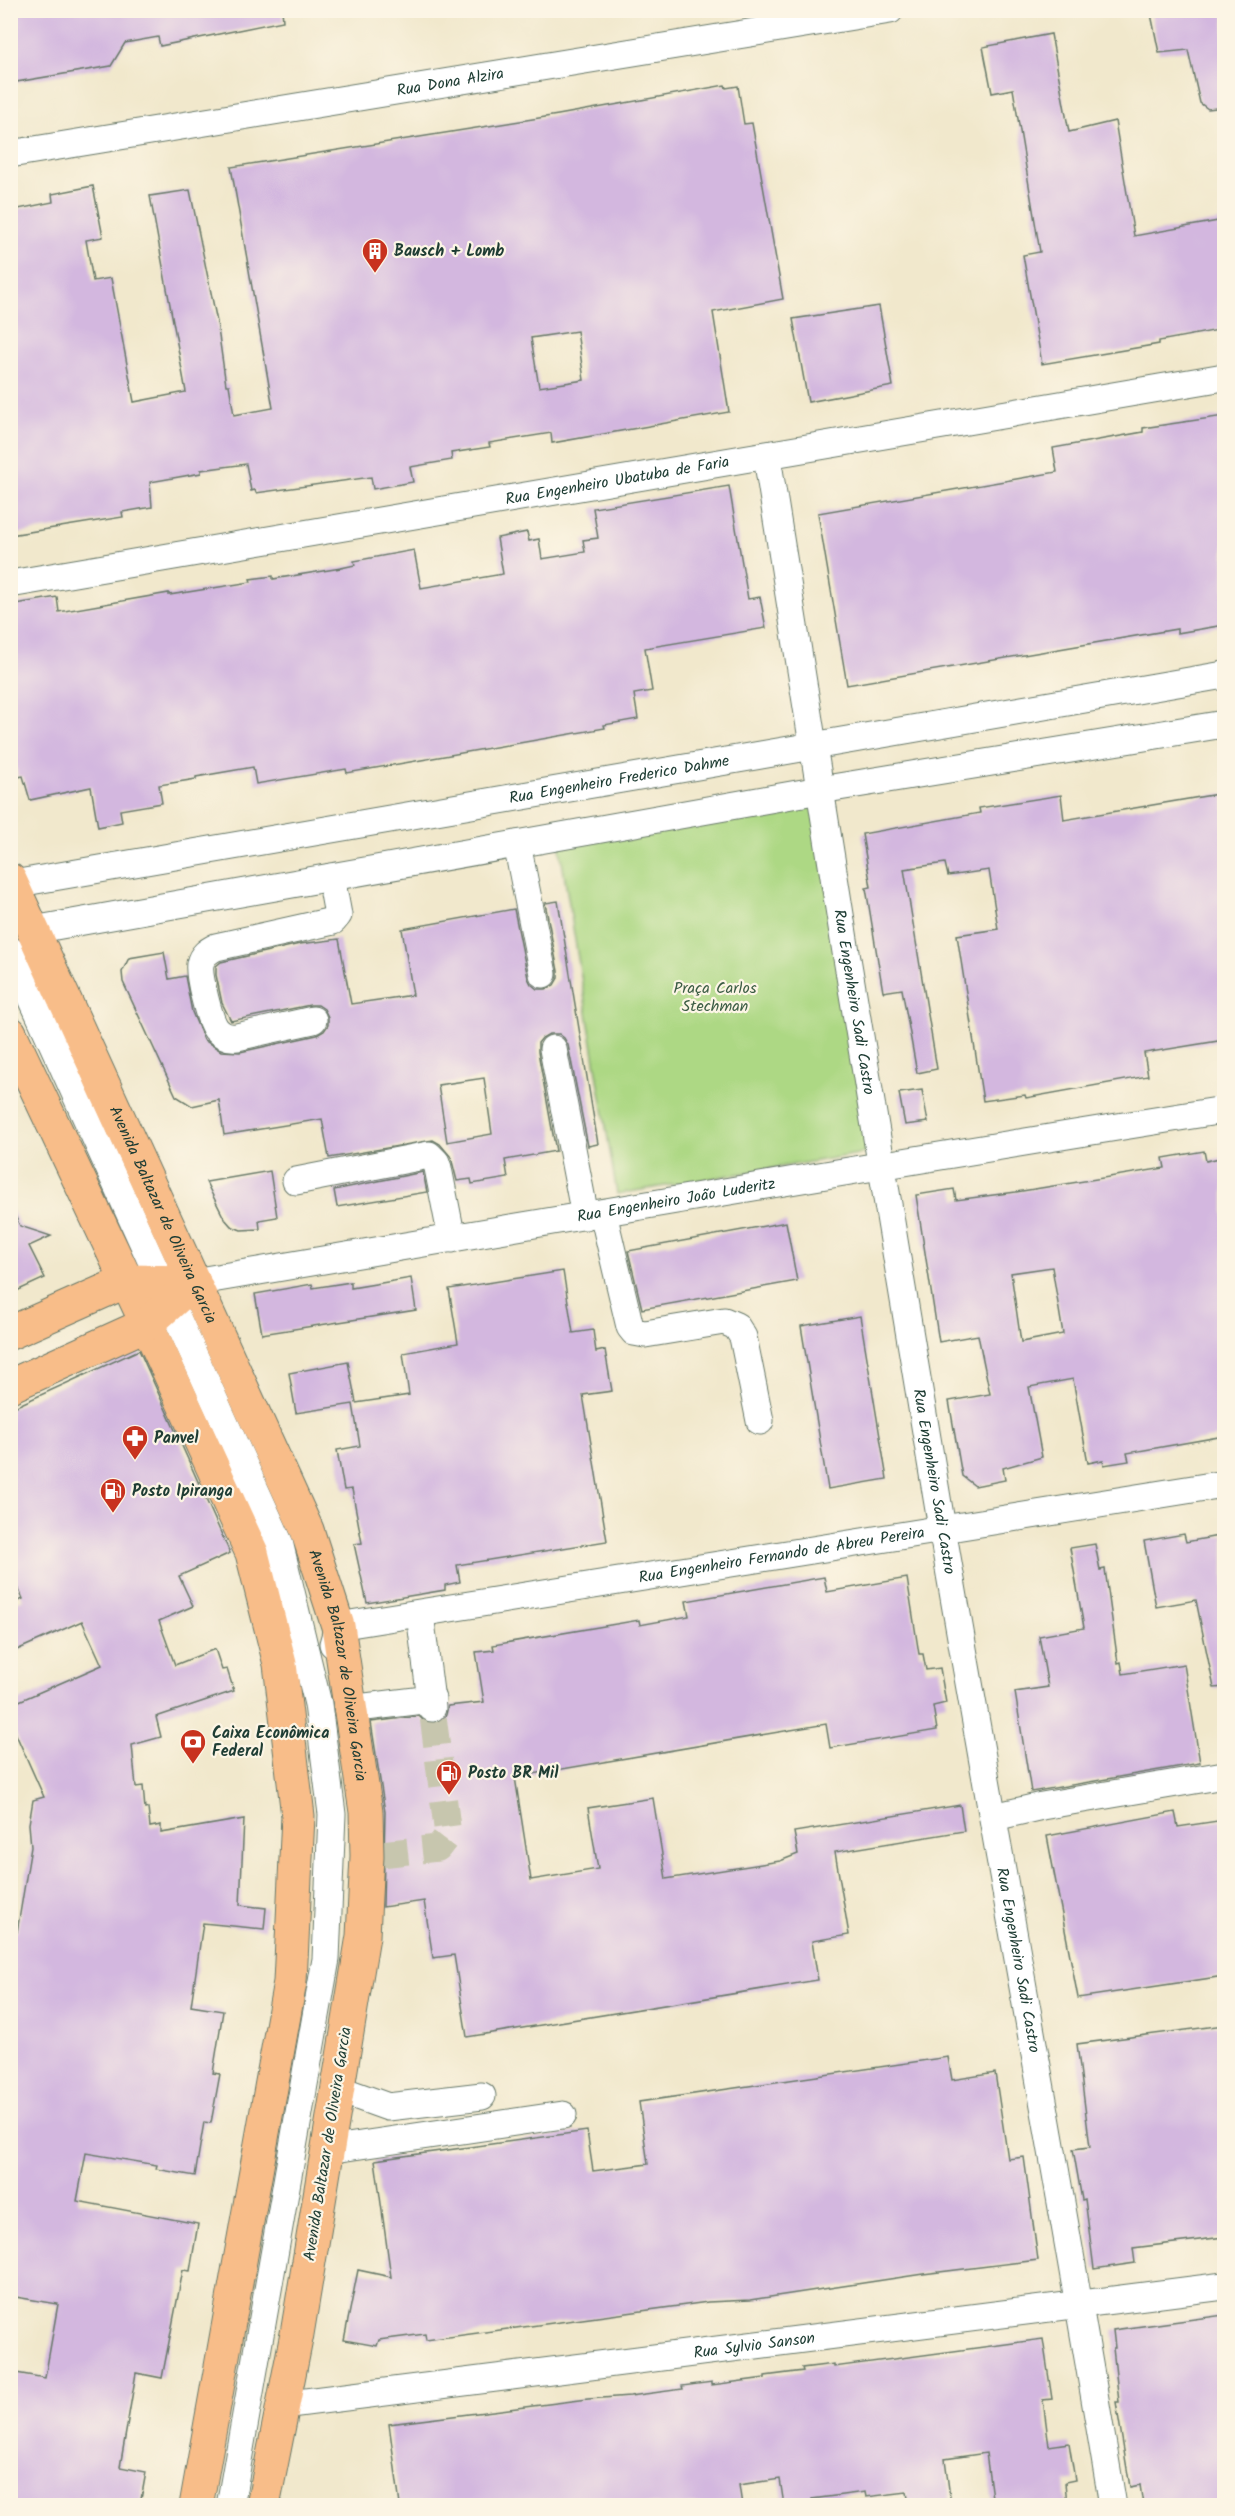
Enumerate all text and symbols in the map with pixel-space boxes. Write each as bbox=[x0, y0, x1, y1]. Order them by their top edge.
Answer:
street label: Rua Dona Alzira bbox=[395, 61, 506, 103]
building icon: Bausch + Lomb bbox=[360, 236, 390, 274]
place label: Bausch + Lomb bbox=[394, 239, 504, 264]
street label: Rua Engenheiro Ubatuba de Faria bbox=[503, 449, 731, 512]
street label: Rua Engenheiro Frederico Dahme bbox=[507, 748, 731, 811]
street label: Rua Engenheiro Sadi Castro bbox=[827, 907, 882, 1097]
park label: Praça Carlos Stechman bbox=[674, 976, 757, 1019]
street label: Avenida Baltazar de Oliveira Garcia bbox=[102, 1102, 224, 1328]
street label: Rua Engenheiro João Luderitz bbox=[575, 1171, 777, 1229]
street label: Rua Engenheiro Sadi Castro bbox=[906, 1387, 962, 1576]
pharmacy icon: Panvel bbox=[120, 1423, 150, 1461]
place label: Panvel bbox=[154, 1426, 199, 1451]
fuel station icon: Posto Ipiranga bbox=[98, 1476, 128, 1514]
place label: Posto Ipiranga bbox=[132, 1479, 233, 1504]
street label: Rua Engenheiro Fernando de Abreu Pereira bbox=[637, 1520, 926, 1590]
street label: Avenida Baltazar de Oliveira Garcia bbox=[302, 1546, 374, 1783]
place label: Caixa Econômica Federal bbox=[212, 1721, 329, 1764]
bank icon: Caixa Econômica Federal bbox=[178, 1727, 208, 1765]
fuel station icon: Posto BR Mil bbox=[434, 1758, 464, 1796]
place label: Posto BR Mil bbox=[468, 1761, 559, 1786]
street label: Rua Engenheiro Sadi Castro bbox=[989, 1866, 1047, 2055]
street label: Avenida Baltazar de Oliveira Garcia bbox=[297, 2025, 359, 2263]
street label: Rua Sylvio Sanson bbox=[692, 2325, 817, 2365]

